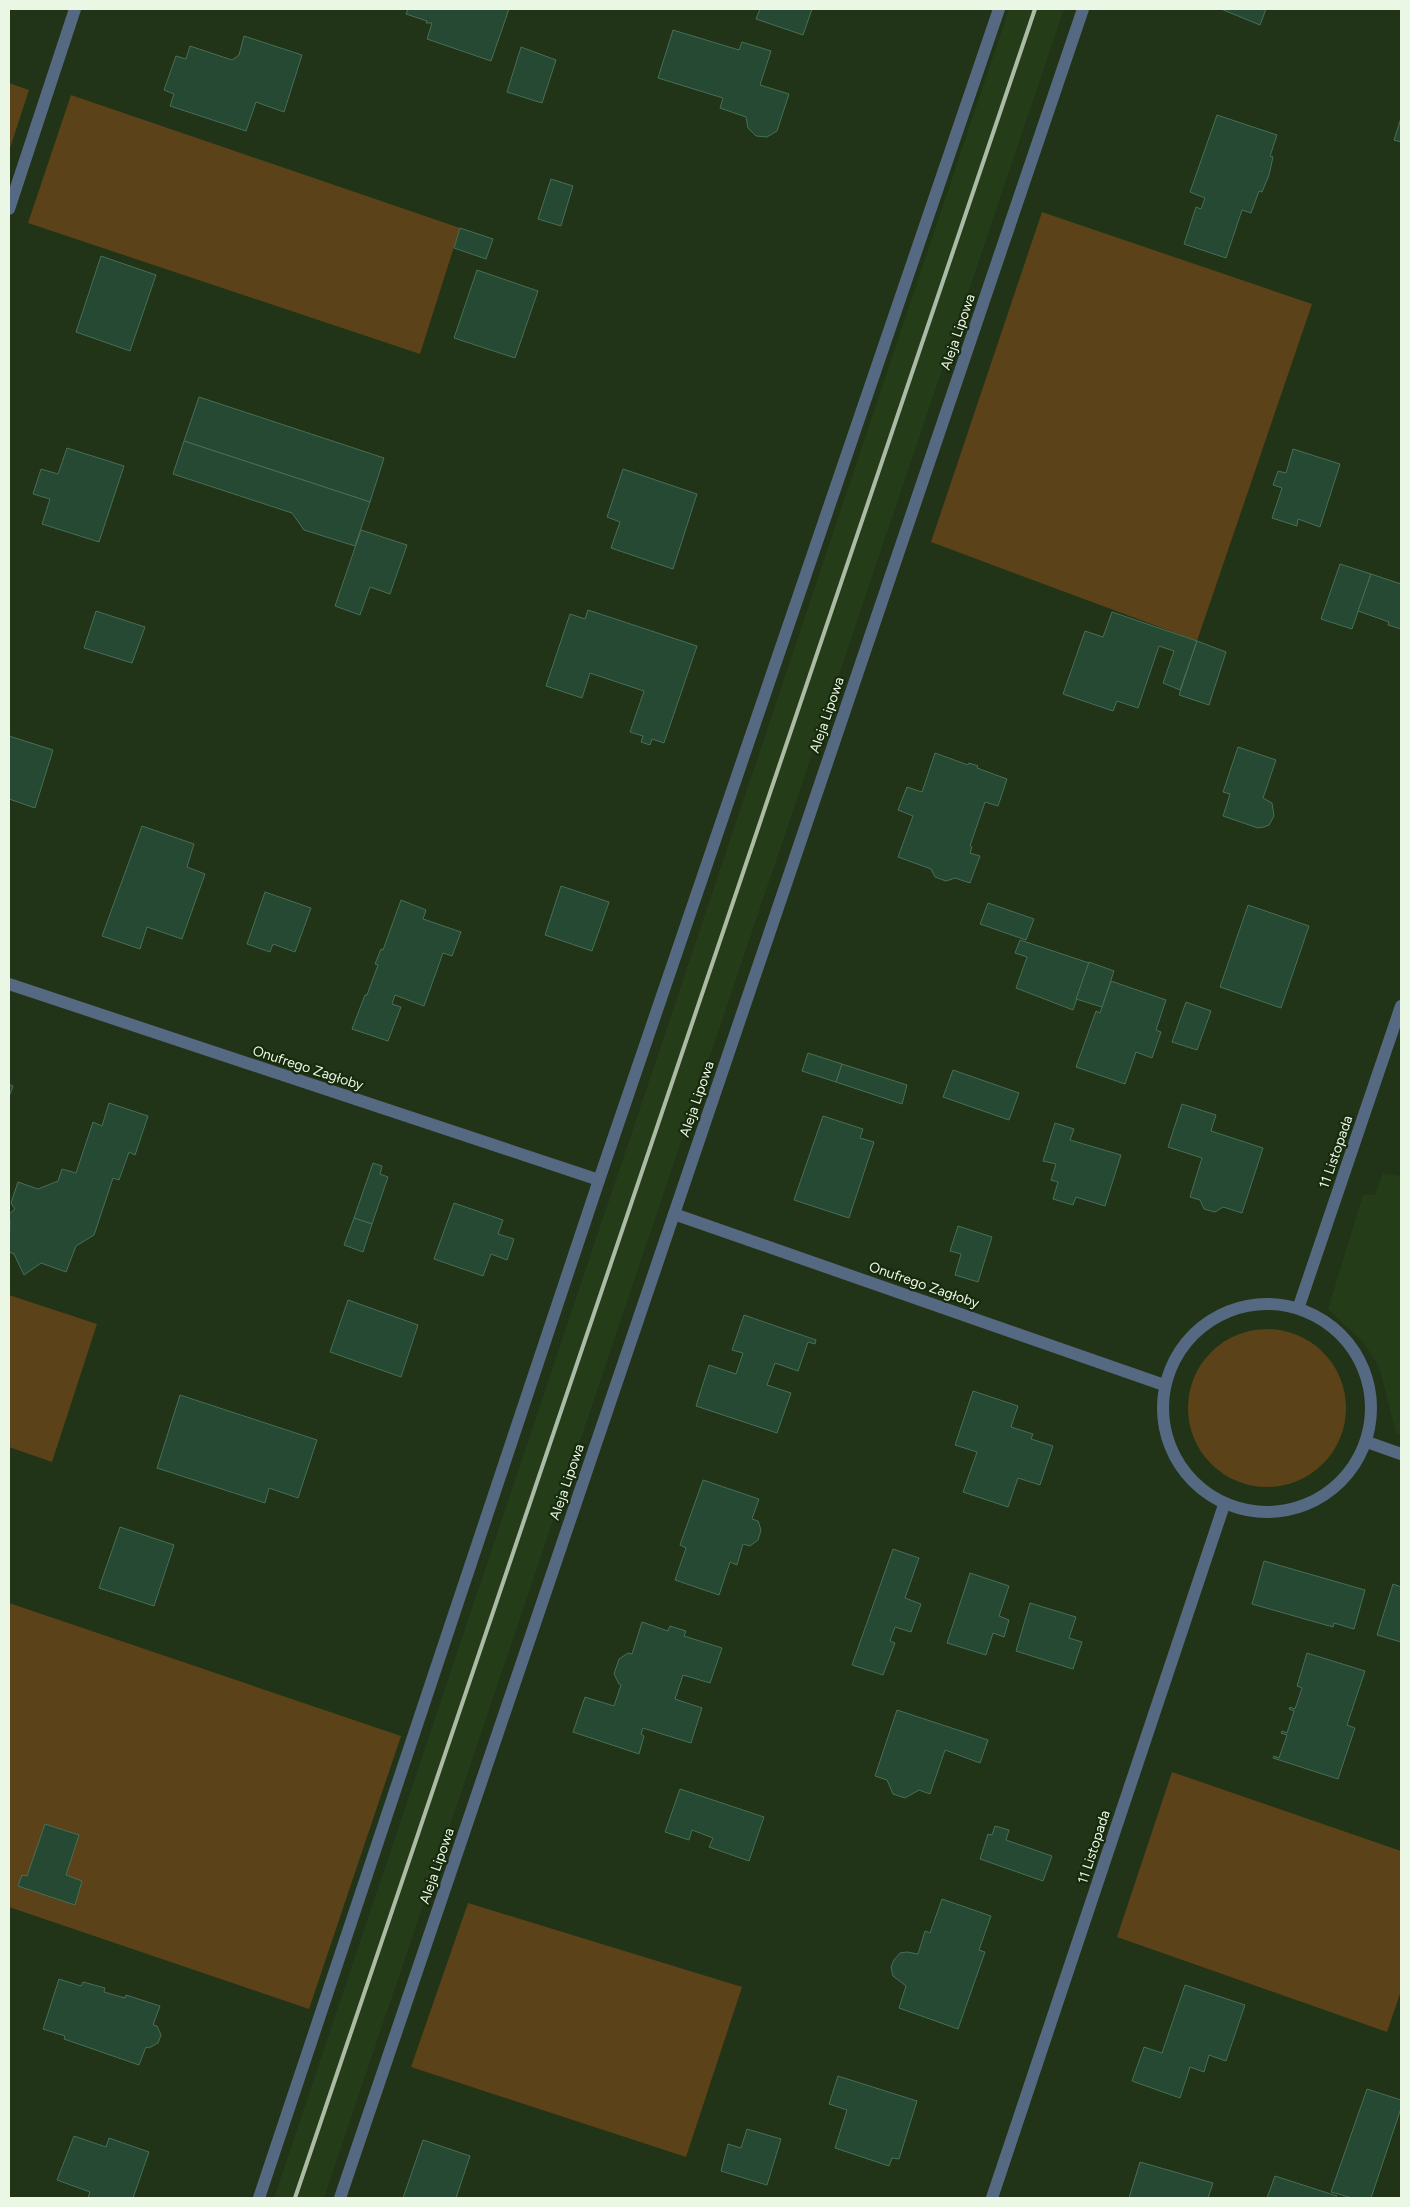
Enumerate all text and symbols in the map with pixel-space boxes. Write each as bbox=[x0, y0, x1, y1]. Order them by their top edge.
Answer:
street label: Aleja Lipowa bbox=[937, 292, 979, 372]
street label: Aleja Lipowa bbox=[806, 675, 848, 755]
street label: Onufrego Zagłoby bbox=[250, 1042, 366, 1094]
street label: Aleja Lipowa bbox=[676, 1059, 718, 1139]
street label: 11 Listopada bbox=[1316, 1113, 1356, 1191]
street label: Onufrego Zagłoby bbox=[867, 1258, 982, 1312]
street label: Aleja Lipowa bbox=[546, 1442, 588, 1522]
street label: 11 Listopada bbox=[1074, 1808, 1114, 1886]
street label: Aleja Lipowa bbox=[416, 1826, 458, 1906]

